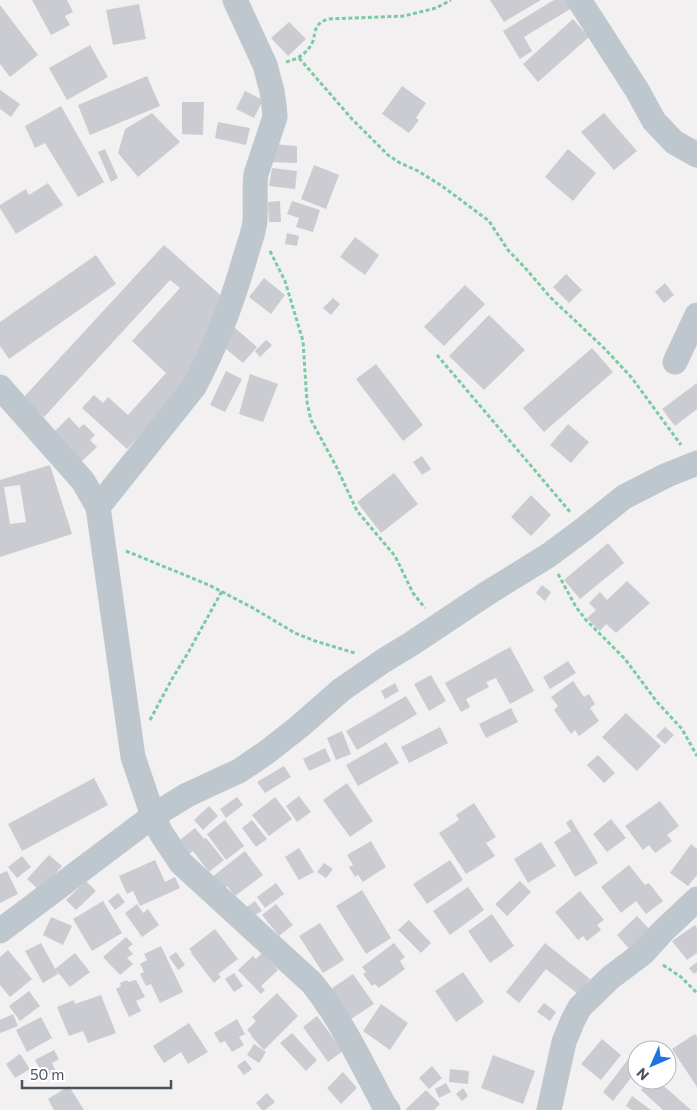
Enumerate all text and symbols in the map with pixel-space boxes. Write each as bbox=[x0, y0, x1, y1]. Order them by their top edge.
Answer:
north arrow bbox=[627, 1040, 677, 1090]
scale bar bbox=[22, 1058, 171, 1090]
text: 50 m bbox=[30, 1065, 64, 1083]
text: N bbox=[633, 1065, 652, 1084]

